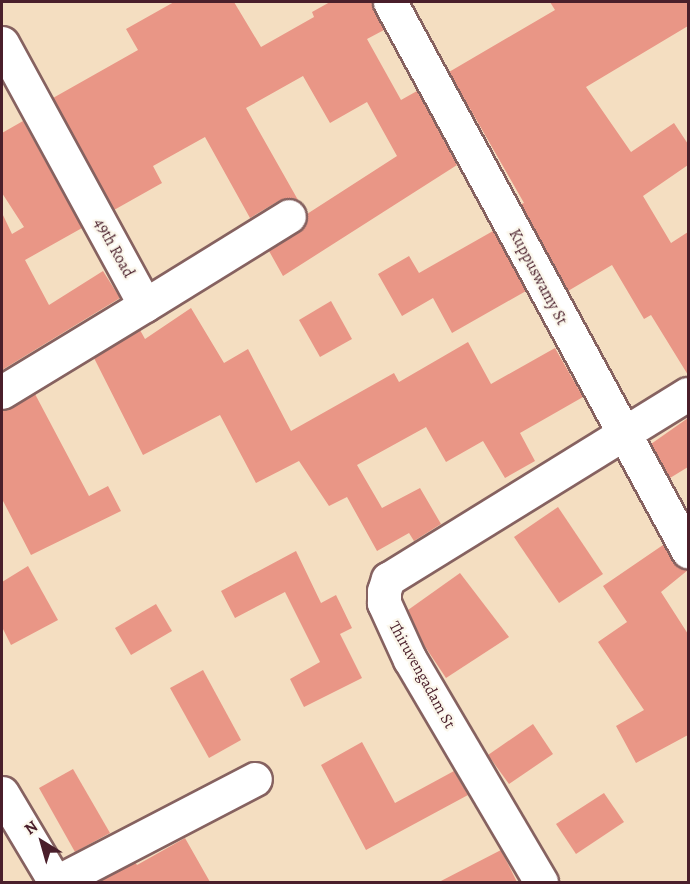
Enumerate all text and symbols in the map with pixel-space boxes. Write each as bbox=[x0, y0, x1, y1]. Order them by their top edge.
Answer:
street label: 49th Road bbox=[90, 215, 138, 281]
street label: Kuppuswamy St bbox=[505, 226, 571, 328]
street label: Thiruvengadam St bbox=[385, 618, 459, 732]
north arrow bbox=[12, 812, 72, 872]
text: N bbox=[20, 815, 42, 840]

